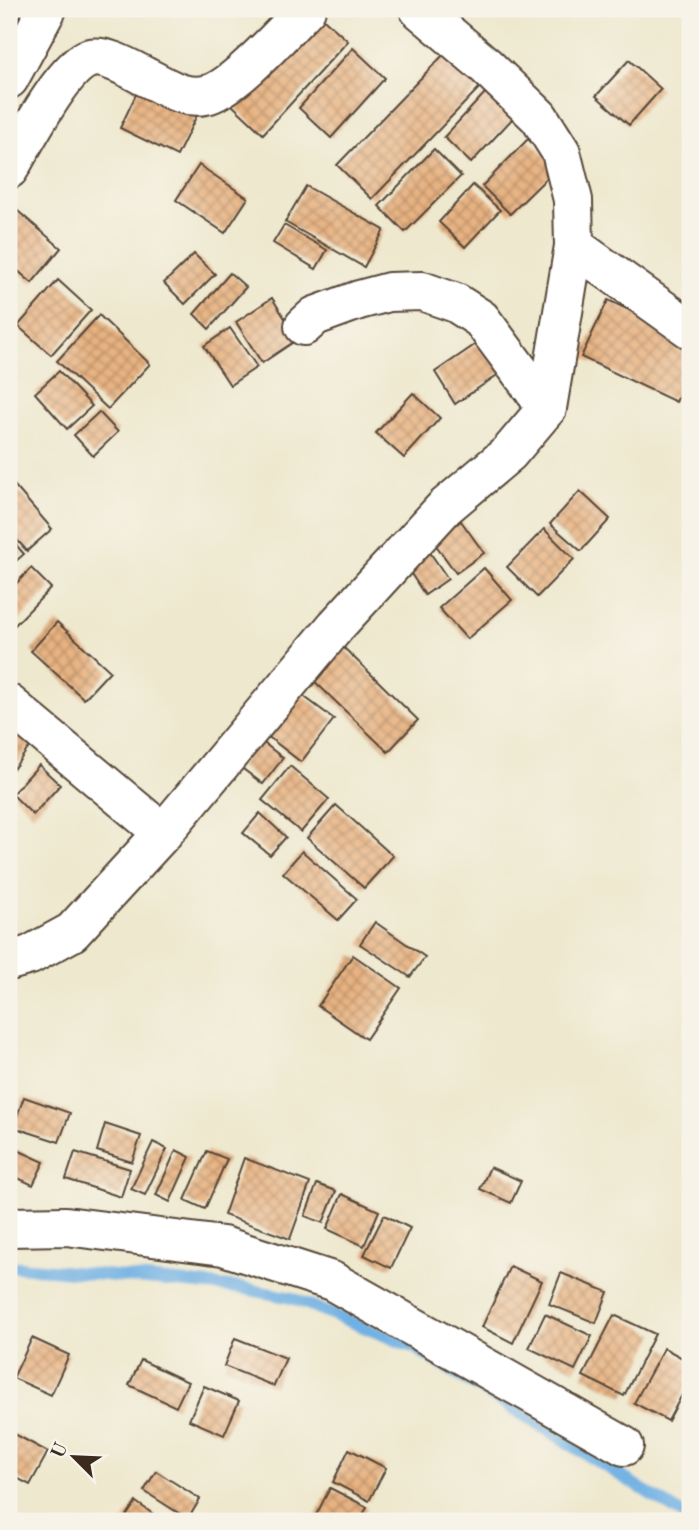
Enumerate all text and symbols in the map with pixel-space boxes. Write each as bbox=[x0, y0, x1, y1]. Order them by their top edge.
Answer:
north arrow bbox=[38, 1422, 108, 1492]
text: U bbox=[49, 1440, 73, 1462]

